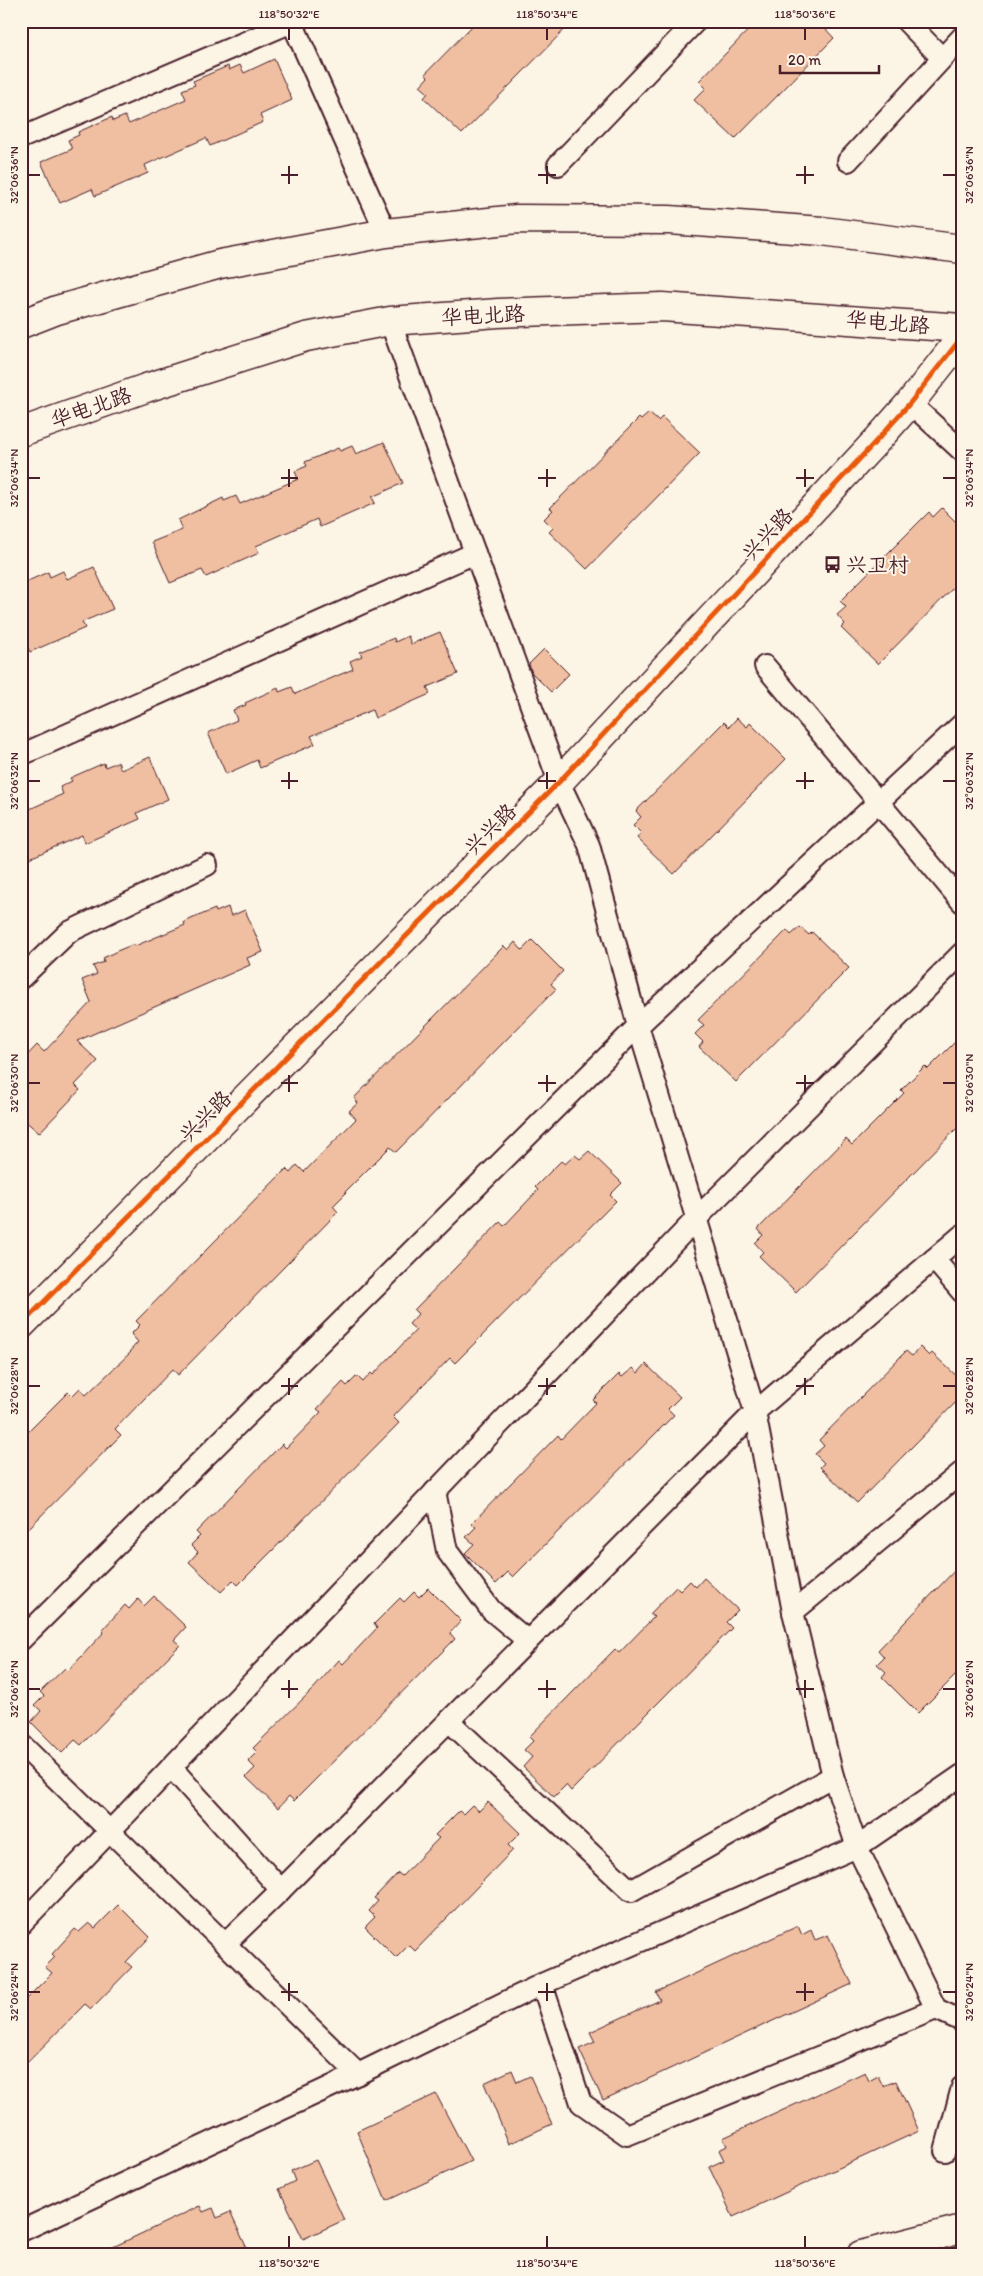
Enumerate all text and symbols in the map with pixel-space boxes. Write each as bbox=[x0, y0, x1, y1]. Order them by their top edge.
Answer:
text: 118°50'32"E bbox=[258, 7, 320, 21]
text: 118°50'34"E bbox=[516, 7, 578, 21]
text: 118°50'36"E bbox=[774, 7, 836, 21]
scale bar bbox=[780, 42, 879, 74]
text: 20 m bbox=[788, 51, 822, 69]
text: 32°06'36"N bbox=[7, 146, 21, 204]
text: 32°06'36"N bbox=[962, 146, 976, 204]
street label: 华电北路 bbox=[440, 300, 526, 330]
street label: 华电北路 bbox=[845, 306, 931, 338]
street label: 华电北路 bbox=[47, 382, 135, 432]
text: 32°06'34"N bbox=[7, 449, 21, 507]
text: 32°06'34"N bbox=[962, 449, 976, 507]
street label: 兴兴路 bbox=[736, 502, 798, 566]
place label: 兴卫村 bbox=[846, 552, 909, 577]
bus stop icon: 兴卫村 bbox=[822, 554, 842, 574]
text: 32°06'32"N bbox=[7, 752, 21, 810]
text: 32°06'32"N bbox=[962, 752, 976, 810]
street label: 兴兴路 bbox=[459, 798, 521, 860]
text: 32°06'30"N bbox=[7, 1054, 21, 1112]
text: 32°06'30"N bbox=[962, 1054, 976, 1112]
street label: 兴兴路 bbox=[174, 1085, 236, 1147]
text: 32°06'28"N bbox=[7, 1357, 21, 1415]
text: 32°06'28"N bbox=[962, 1357, 976, 1415]
text: 32°06'26"N bbox=[7, 1660, 21, 1718]
text: 32°06'26"N bbox=[962, 1660, 976, 1718]
text: 32°06'24"N bbox=[7, 1963, 21, 2021]
text: 32°06'24"N bbox=[962, 1963, 976, 2021]
text: 118°50'32"E bbox=[258, 2256, 320, 2270]
text: 118°50'34"E bbox=[516, 2256, 578, 2270]
text: 118°50'36"E bbox=[774, 2256, 836, 2270]

